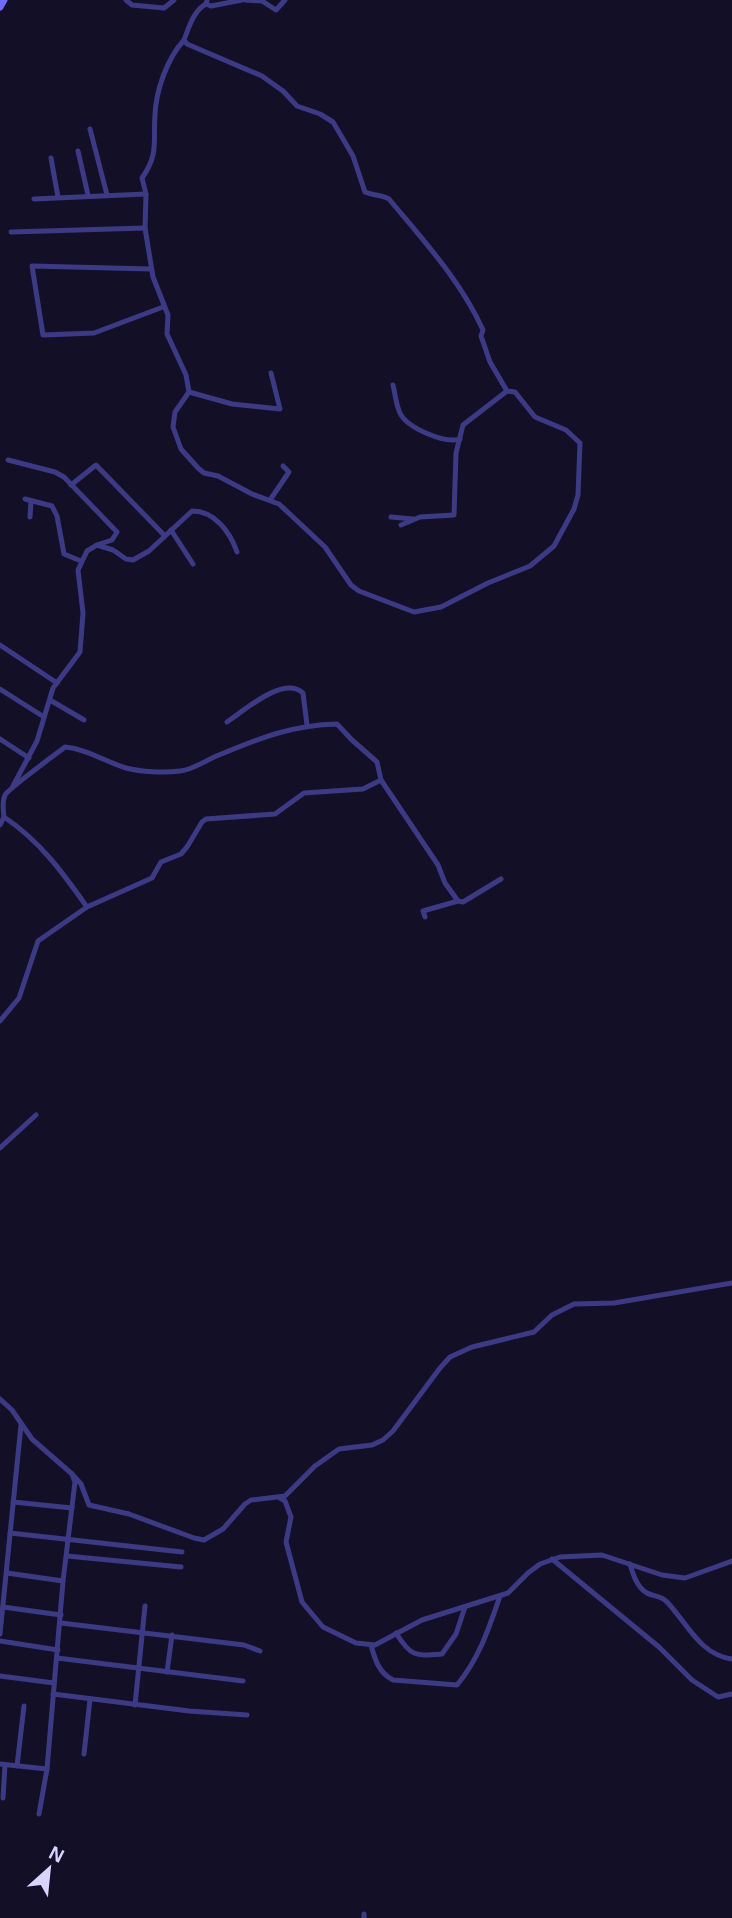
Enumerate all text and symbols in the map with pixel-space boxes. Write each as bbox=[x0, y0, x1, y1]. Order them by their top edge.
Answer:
north arrow bbox=[14, 1834, 84, 1904]
text: N bbox=[46, 1842, 67, 1867]

